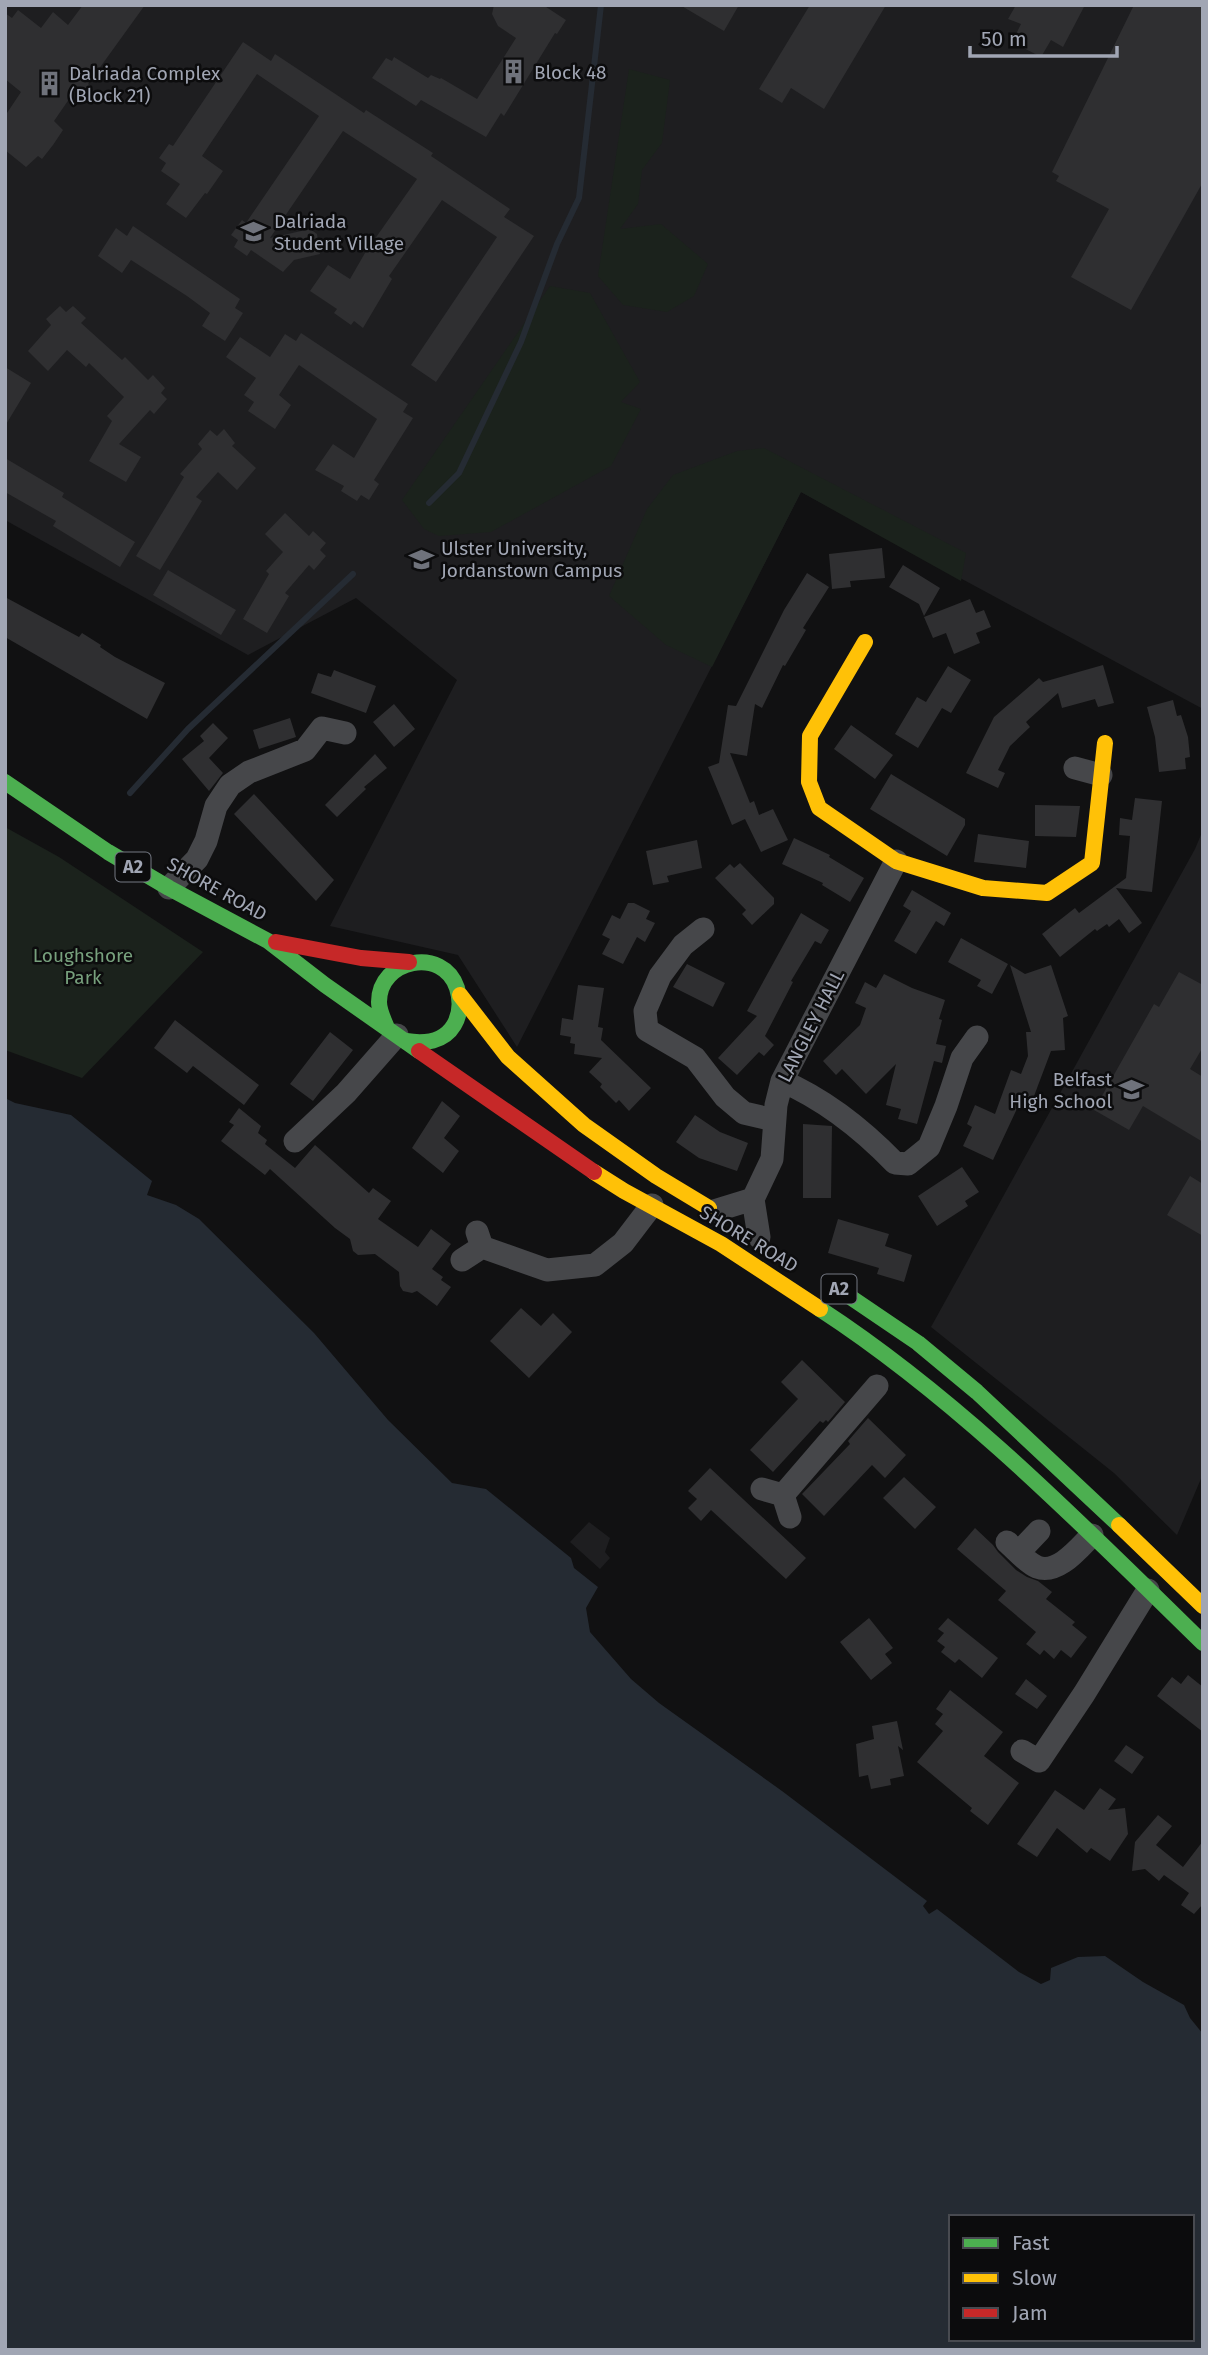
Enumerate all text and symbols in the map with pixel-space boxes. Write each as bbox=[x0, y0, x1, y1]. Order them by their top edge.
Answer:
scale bar bbox=[970, 14, 1117, 58]
text: 50 m bbox=[981, 26, 1027, 52]
building icon: Block 48 bbox=[500, 58, 528, 86]
place label: Block 48 bbox=[534, 61, 607, 84]
place label: Dalriada Complex (Block 21) bbox=[69, 62, 221, 107]
building icon: Dalriada Complex (Block 21) bbox=[35, 70, 63, 98]
place label: Dalriada Student Village bbox=[274, 210, 404, 255]
school or university icon: Dalriada Student Village bbox=[240, 218, 268, 246]
place label: Ulster University, Jordanstown Campus bbox=[441, 537, 622, 582]
school or university icon: Ulster University, Jordanstown Campus bbox=[407, 545, 435, 573]
road number: A2 bbox=[116, 852, 150, 882]
street label: SHORE ROAD bbox=[163, 852, 271, 926]
park label: Loughshore Park bbox=[33, 944, 133, 989]
street label: LANGLEY HALL bbox=[773, 965, 849, 1086]
place label: Belfast High School bbox=[1009, 1068, 1112, 1113]
school or university icon: Belfast High School bbox=[1118, 1076, 1146, 1104]
street label: SHORE ROAD bbox=[696, 1201, 802, 1277]
road number: A2 bbox=[822, 1274, 856, 1304]
legend bbox=[949, 2215, 1194, 2341]
text: Fast bbox=[1012, 2230, 1050, 2256]
text: Slow bbox=[1012, 2265, 1057, 2291]
text: Jam bbox=[1012, 2300, 1048, 2326]

